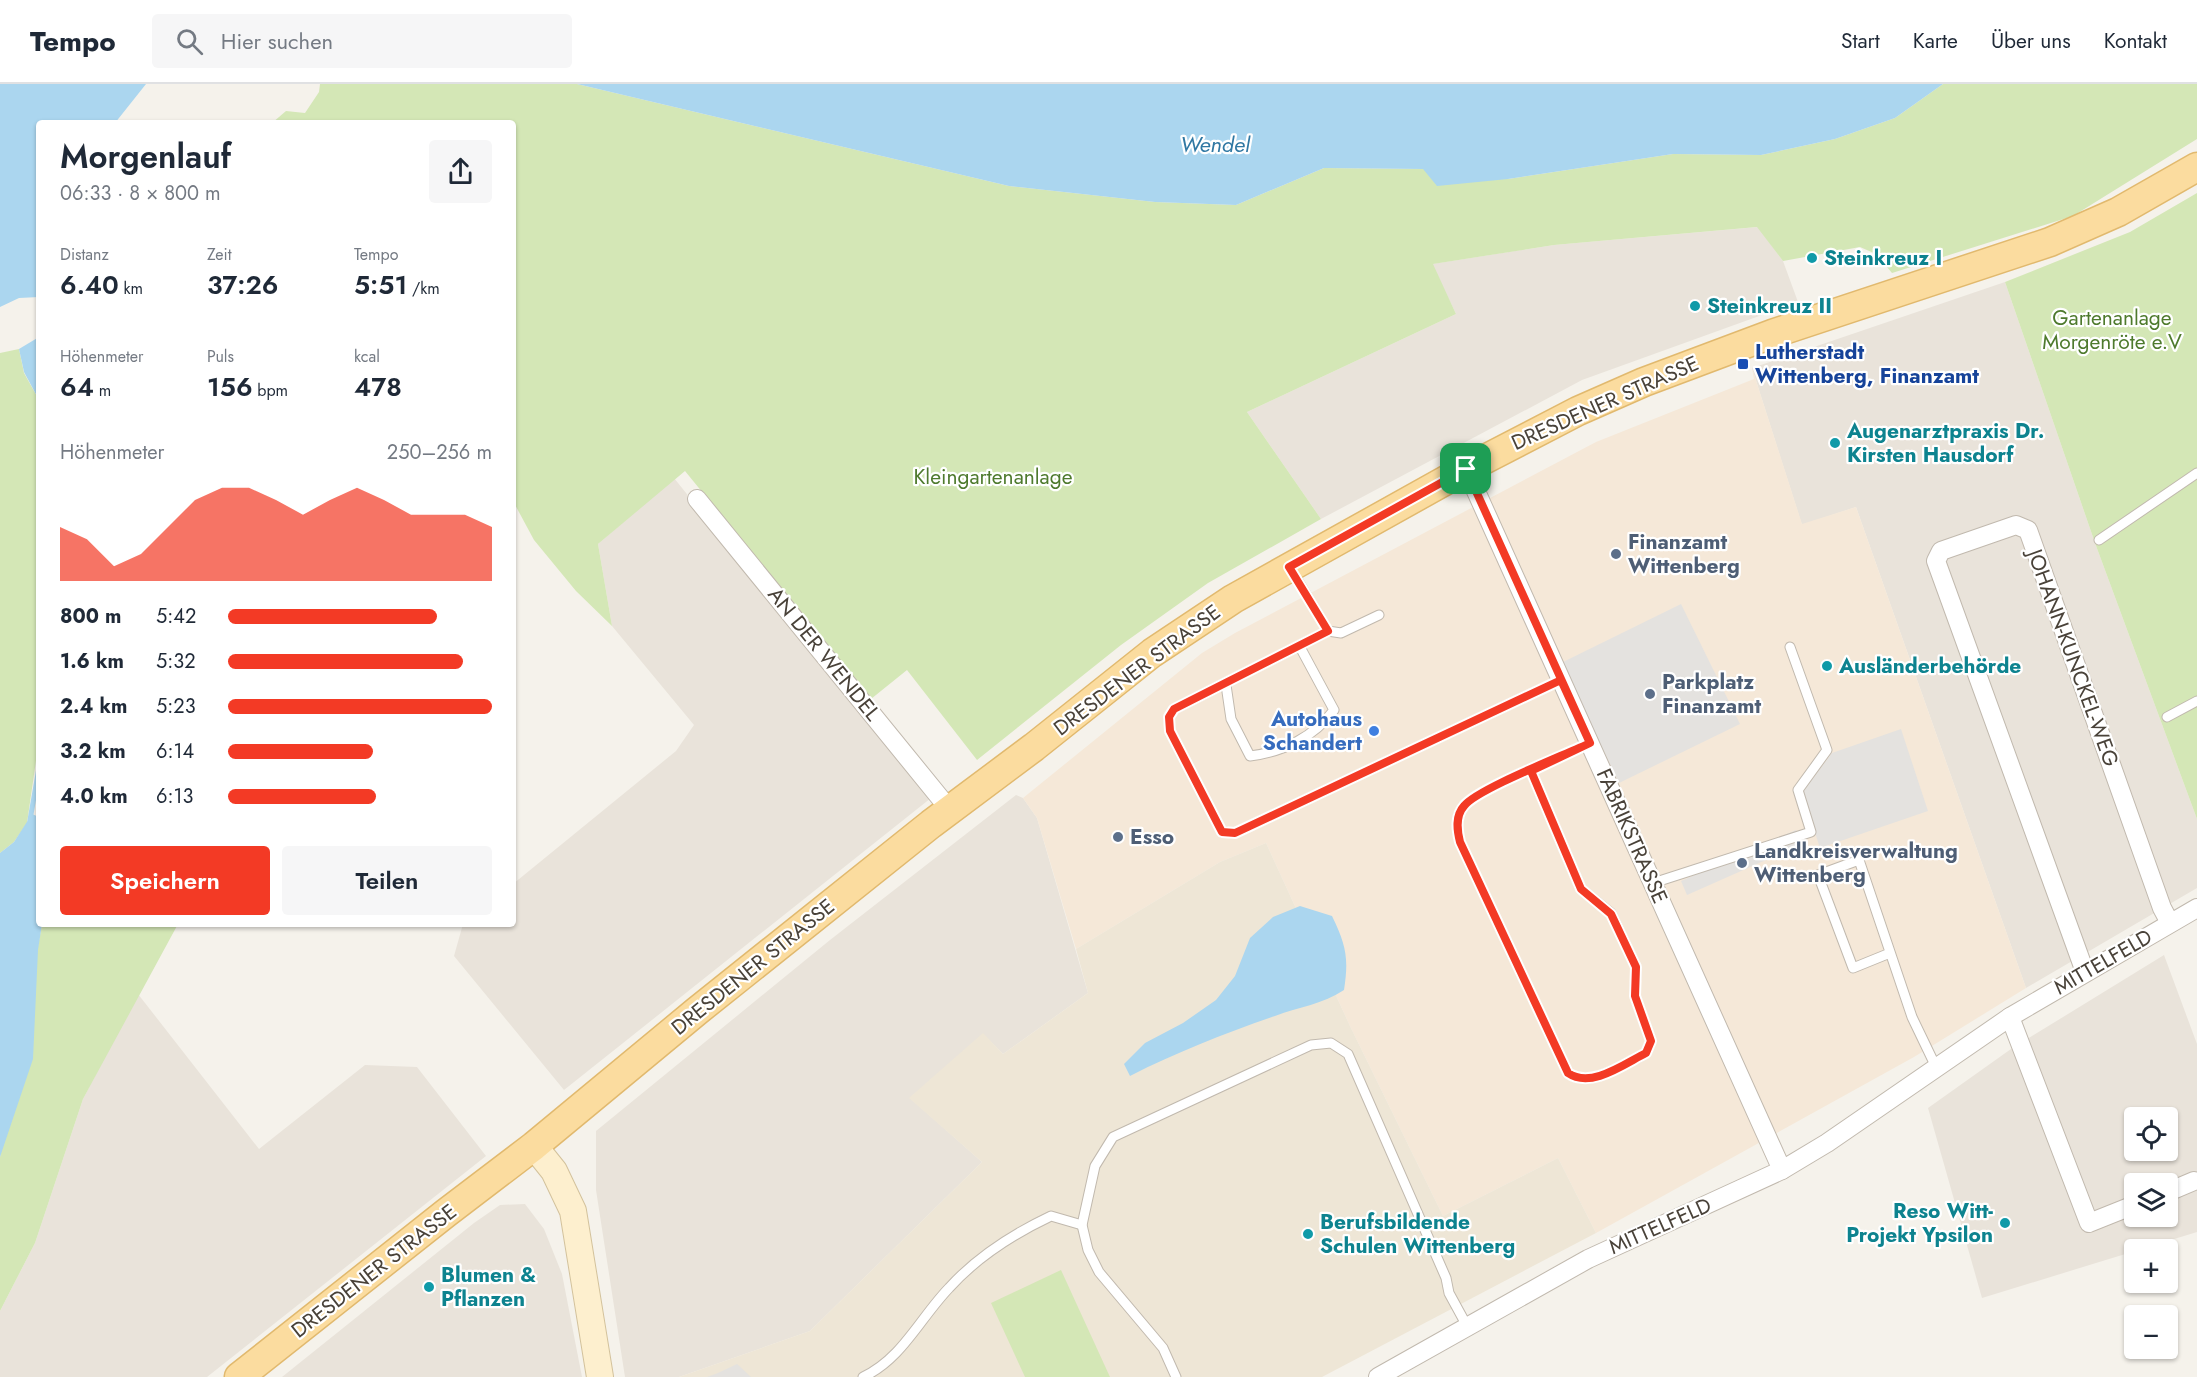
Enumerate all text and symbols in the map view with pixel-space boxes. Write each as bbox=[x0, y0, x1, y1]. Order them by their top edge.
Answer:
search box bbox=[152, 14, 572, 68]
text: Tempo bbox=[30, 21, 116, 62]
icon: search bbox=[173, 25, 206, 58]
text: Hier suchen bbox=[221, 25, 333, 57]
text: Start bbox=[1841, 26, 1880, 56]
text: Karte bbox=[1913, 26, 1958, 56]
text: Über uns bbox=[1991, 26, 2071, 56]
text: Kontakt bbox=[2104, 26, 2167, 56]
water label: Wendel bbox=[1180, 128, 1251, 160]
text: Morgenlauf bbox=[60, 133, 231, 180]
button: share bbox=[429, 140, 492, 203]
text: 06:33 · 8 × 800 m bbox=[60, 179, 221, 208]
text: Distanz bbox=[60, 243, 109, 266]
text: Zeit bbox=[207, 243, 231, 266]
text: Tempo bbox=[354, 243, 398, 266]
place label: Steinkreuz I bbox=[1824, 243, 1942, 273]
marker: Steinkreuz I bbox=[1805, 251, 1819, 265]
text: 6.40 bbox=[60, 266, 119, 304]
text: 37:26 bbox=[207, 266, 278, 304]
text: 5:51 bbox=[354, 266, 407, 304]
text: km bbox=[119, 277, 143, 300]
text: /km bbox=[407, 277, 440, 300]
place label: Steinkreuz II bbox=[1707, 291, 1832, 321]
marker: Steinkreuz II bbox=[1688, 299, 1702, 313]
park label: Gartenanlage Morgenröte e.V bbox=[2042, 303, 2182, 357]
place label: Lutherstadt Wittenberg, Finanzamt bbox=[1755, 337, 1979, 391]
text: Höhenmeter bbox=[60, 345, 144, 368]
text: Puls bbox=[207, 345, 234, 368]
text: kcal bbox=[354, 345, 380, 368]
street label: DRESDENER STRASSE bbox=[1507, 348, 1703, 458]
marker: Lutherstadt Wittenberg, Finanzamt bbox=[1736, 357, 1750, 371]
text: 64 bbox=[60, 368, 94, 406]
text: 156 bbox=[207, 368, 253, 406]
text: 478 bbox=[354, 368, 402, 406]
text: m bbox=[94, 379, 111, 402]
text: bpm bbox=[253, 379, 288, 402]
place label: Augenarztpraxis Dr. Kirsten Hausdorf bbox=[1846, 416, 2045, 470]
marker: Augenarztpraxis Dr. Kirsten Hausdorf bbox=[1828, 436, 1842, 450]
text: Höhenmeter bbox=[60, 438, 164, 467]
text: 250–256 m bbox=[387, 438, 492, 467]
pin bbox=[1440, 443, 1491, 494]
icon: arrive bbox=[1449, 452, 1482, 485]
park label: Kleingartenanlage bbox=[914, 462, 1073, 492]
place label: Finanzamt Wittenberg bbox=[1628, 527, 1740, 581]
street label: JOHANN-KUNCKEL-WEG bbox=[2019, 542, 2126, 771]
marker: Finanzamt Wittenberg bbox=[1609, 547, 1623, 561]
street label: AN DER WENDEL bbox=[761, 581, 888, 728]
street label: DRESDENER STRASSE bbox=[1047, 597, 1227, 743]
text: 800 m bbox=[60, 602, 121, 631]
text: 5:42 bbox=[156, 602, 196, 631]
text: 1.6 km bbox=[60, 647, 124, 676]
text: 5:32 bbox=[156, 647, 196, 676]
place label: Ausländerbehörde bbox=[1838, 651, 2021, 681]
marker: Ausländerbehörde bbox=[1820, 659, 1834, 673]
place label: Parkplatz Finanzamt bbox=[1662, 667, 1761, 721]
marker: Parkplatz Finanzamt bbox=[1643, 687, 1657, 701]
text: 2.4 km bbox=[60, 692, 127, 721]
text: 5:23 bbox=[156, 692, 196, 721]
place label: Autohaus Schandert bbox=[1263, 704, 1362, 758]
marker: Autohaus Schandert bbox=[1367, 724, 1381, 738]
text: 3.2 km bbox=[60, 737, 126, 766]
text: 6:14 bbox=[156, 737, 194, 766]
street label: FABRIKSTRASSE bbox=[1589, 764, 1675, 908]
text: 4.0 km bbox=[60, 782, 128, 811]
text: 6:13 bbox=[156, 782, 193, 811]
place label: Esso bbox=[1130, 822, 1174, 852]
marker: Esso bbox=[1111, 830, 1125, 844]
place label: Landkreisverwaltung Wittenberg bbox=[1754, 836, 1958, 890]
button: Speichern bbox=[60, 846, 270, 915]
button: Teilen bbox=[282, 846, 492, 915]
marker: Landkreisverwaltung Wittenberg bbox=[1735, 856, 1749, 870]
street label: DRESDENER STRASSE bbox=[665, 892, 841, 1042]
street label: MITTELFELD bbox=[2048, 922, 2158, 1002]
map controls bbox=[2124, 1107, 2178, 1359]
button: locate bbox=[2124, 1107, 2178, 1161]
button: layers bbox=[2124, 1173, 2178, 1227]
street label: MITTELFELD bbox=[1604, 1190, 1716, 1262]
place label: Reso Witt- Projekt Ypsilon bbox=[1846, 1196, 1993, 1250]
street label: DRESDENER STRASSE bbox=[285, 1197, 463, 1345]
place label: Berufsbildende Schulen Wittenberg bbox=[1320, 1207, 1515, 1261]
marker: Reso Witt- Projekt Ypsilon bbox=[1998, 1216, 2012, 1230]
marker: Berufsbildende Schulen Wittenberg bbox=[1301, 1227, 1315, 1241]
button: + bbox=[2124, 1239, 2178, 1293]
place label: Blumen & Pflanzen bbox=[441, 1260, 536, 1314]
marker: Blumen & Pflanzen bbox=[422, 1280, 436, 1294]
button: − bbox=[2124, 1305, 2178, 1359]

